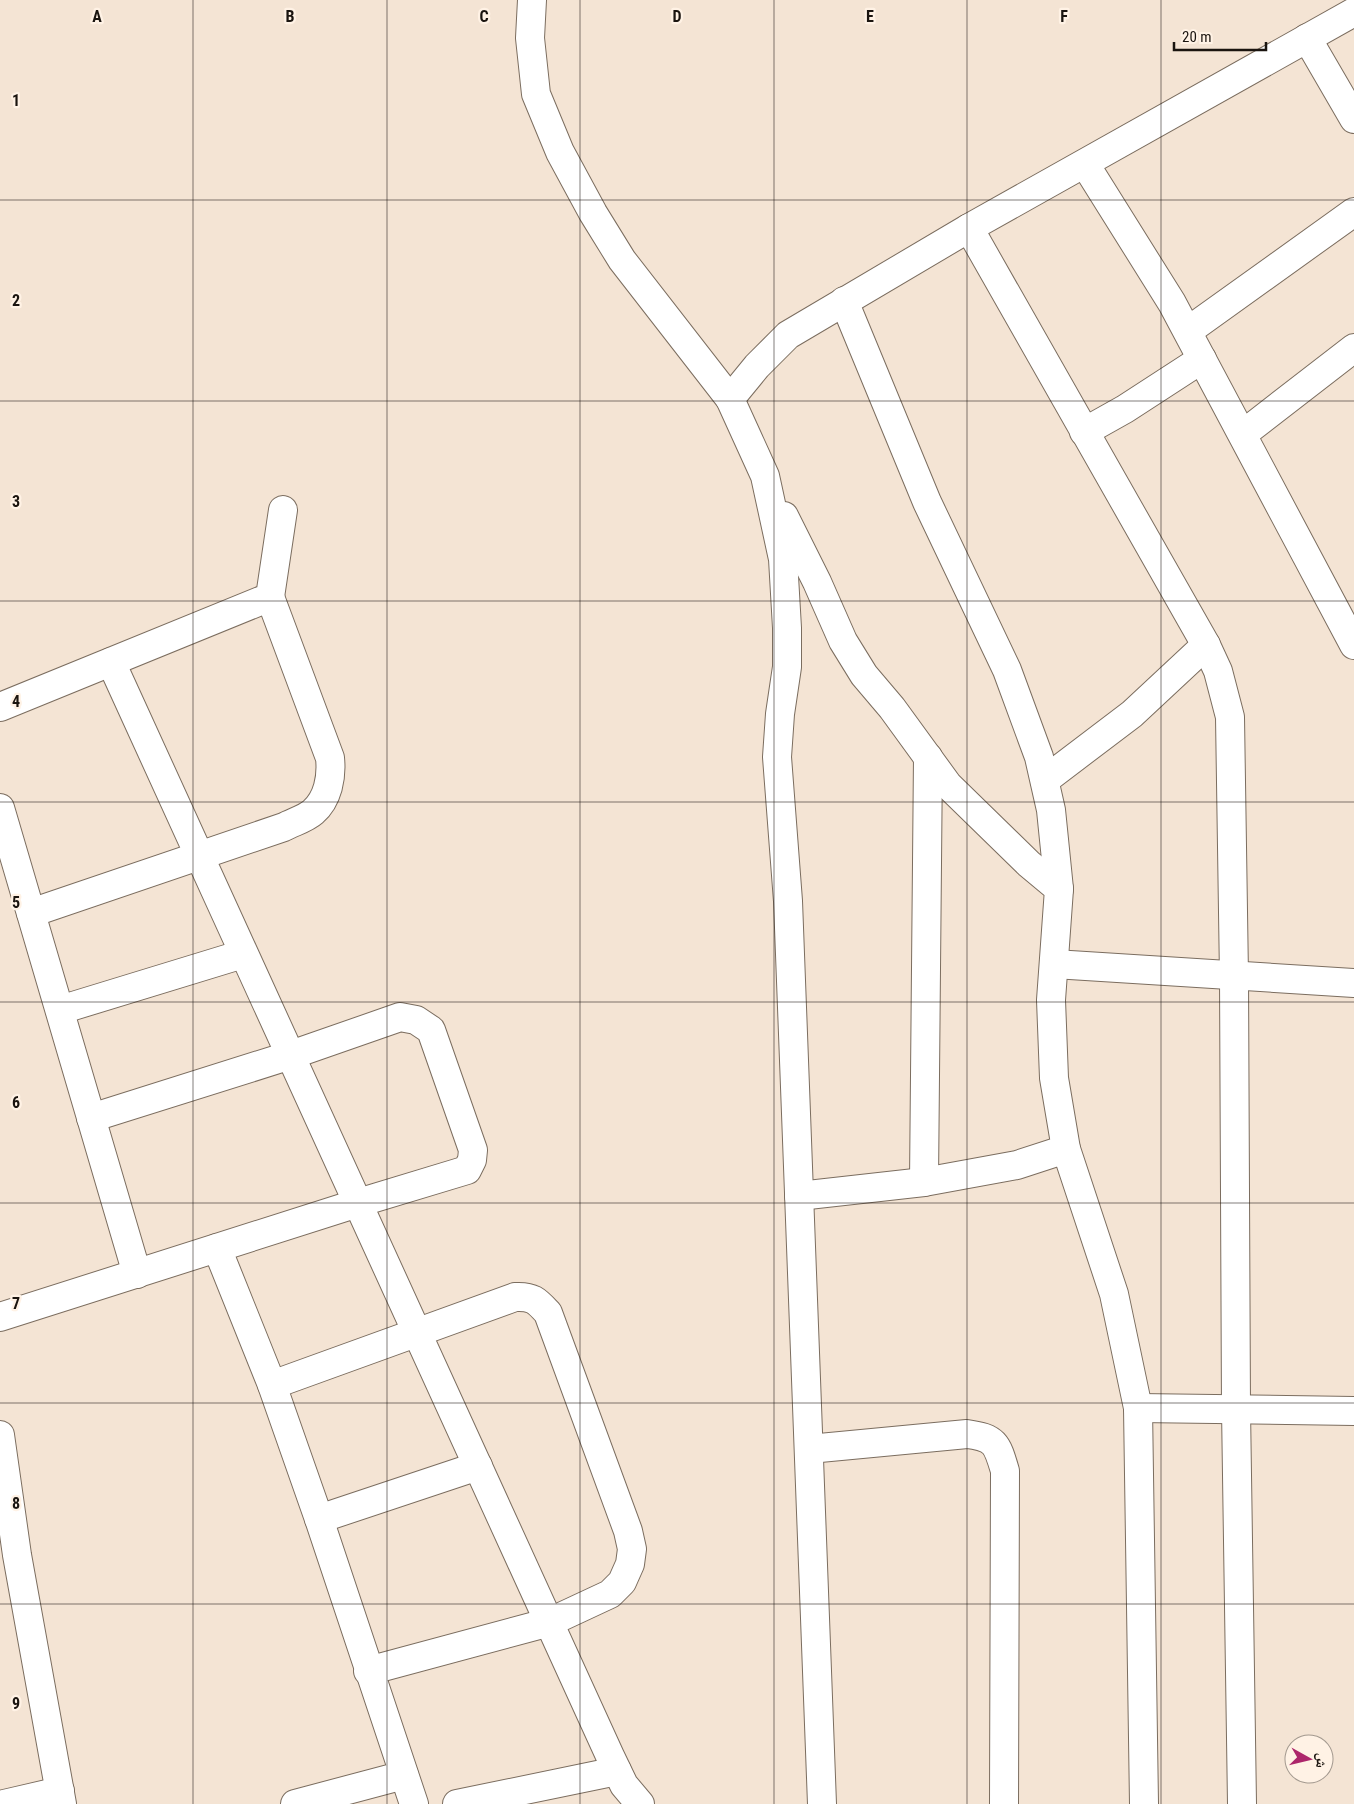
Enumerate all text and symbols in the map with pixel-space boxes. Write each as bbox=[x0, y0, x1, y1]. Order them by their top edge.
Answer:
text: A bbox=[92, 7, 102, 26]
text: B bbox=[286, 7, 295, 26]
text: C bbox=[479, 7, 489, 26]
text: D bbox=[672, 7, 682, 26]
text: E bbox=[866, 7, 874, 26]
text: F bbox=[1060, 7, 1068, 26]
scale bar bbox=[1174, 20, 1266, 52]
text: 20 m bbox=[1182, 28, 1212, 46]
text: 1 bbox=[12, 91, 20, 110]
text: 2 bbox=[12, 291, 20, 310]
text: 3 bbox=[12, 492, 20, 511]
text: 4 bbox=[12, 692, 20, 711]
text: 5 bbox=[12, 893, 20, 912]
text: 6 bbox=[12, 1093, 20, 1112]
text: 7 bbox=[12, 1294, 20, 1313]
text: 8 bbox=[12, 1494, 20, 1513]
text: 9 bbox=[12, 1694, 20, 1713]
north arrow bbox=[1284, 1734, 1334, 1784]
text: ش bbox=[1312, 1752, 1331, 1769]

